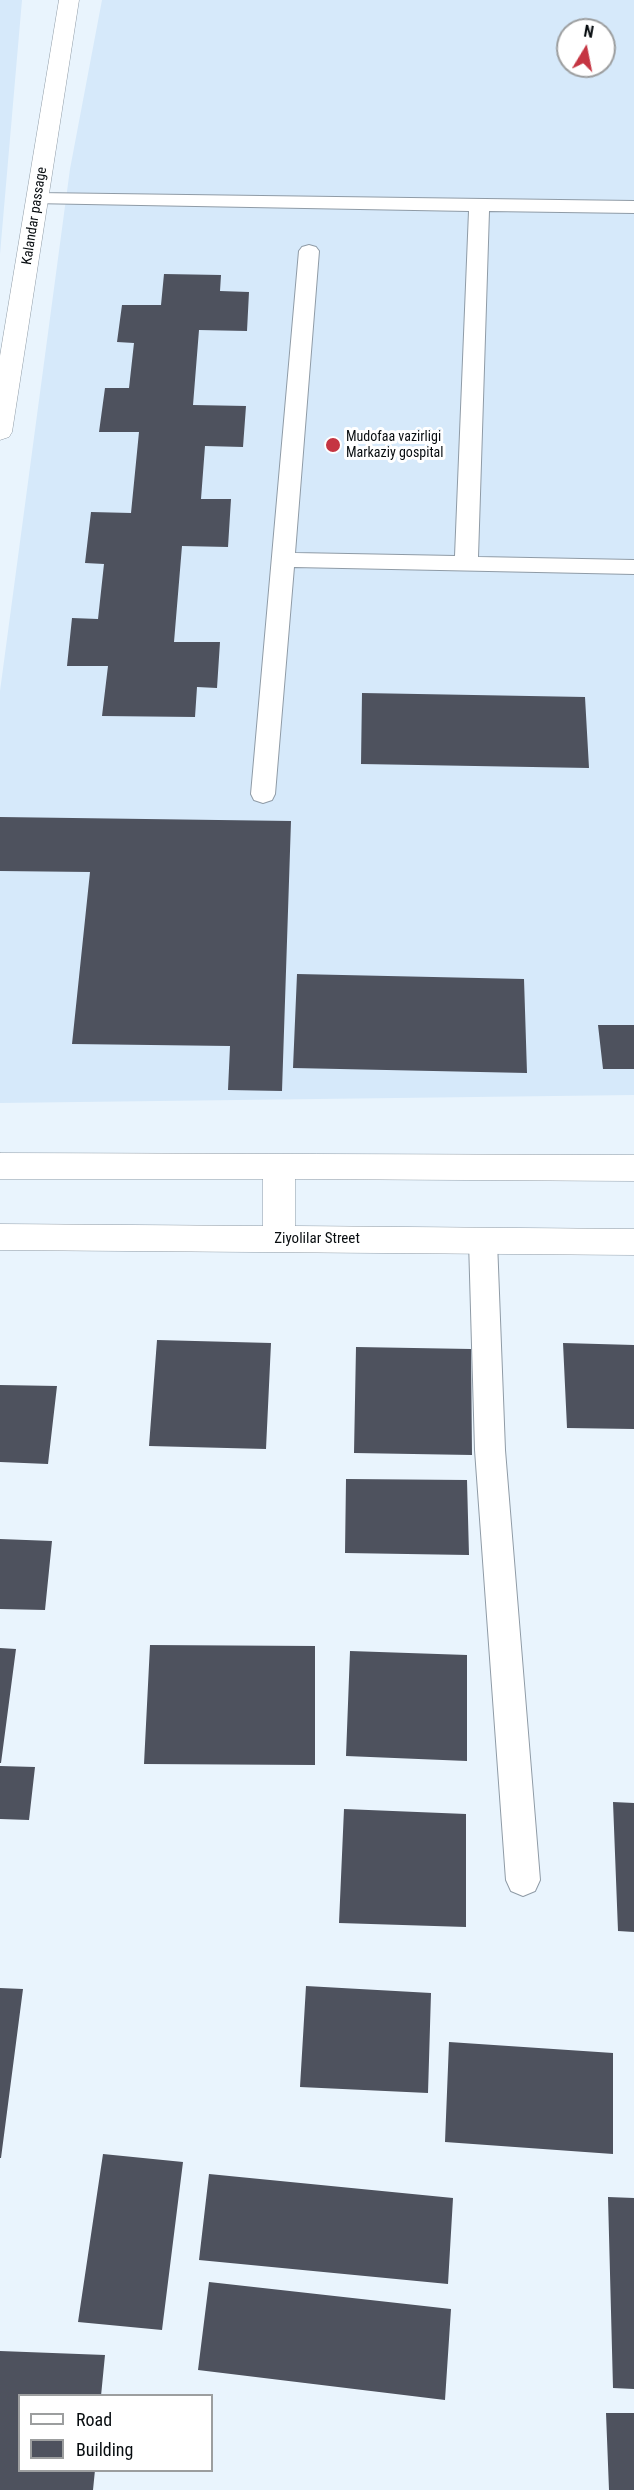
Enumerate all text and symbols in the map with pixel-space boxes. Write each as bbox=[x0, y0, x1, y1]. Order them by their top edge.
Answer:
north arrow bbox=[556, 18, 616, 78]
text: N bbox=[582, 22, 595, 42]
street label: Kalandar passage bbox=[19, 166, 51, 266]
place label: Mudofaa vazirligi Markaziy gospital bbox=[346, 429, 443, 461]
marker: Mudofaa vazirligi Markaziy gospital bbox=[324, 436, 342, 454]
street label: Ziyolilar Street bbox=[274, 1230, 360, 1248]
legend bbox=[18, 2394, 213, 2472]
text: Road bbox=[76, 2409, 112, 2430]
text: Building bbox=[76, 2439, 133, 2460]

